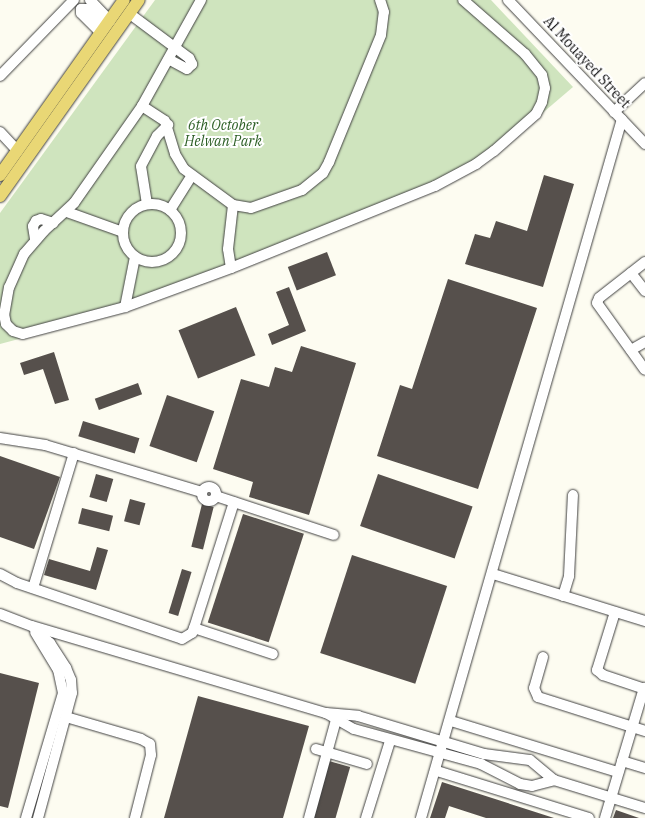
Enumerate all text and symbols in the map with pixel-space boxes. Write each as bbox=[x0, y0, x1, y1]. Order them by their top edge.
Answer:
street label: Al Mouayed Street bbox=[540, 13, 634, 111]
park label: 6th October Helwan Park bbox=[184, 117, 262, 150]

